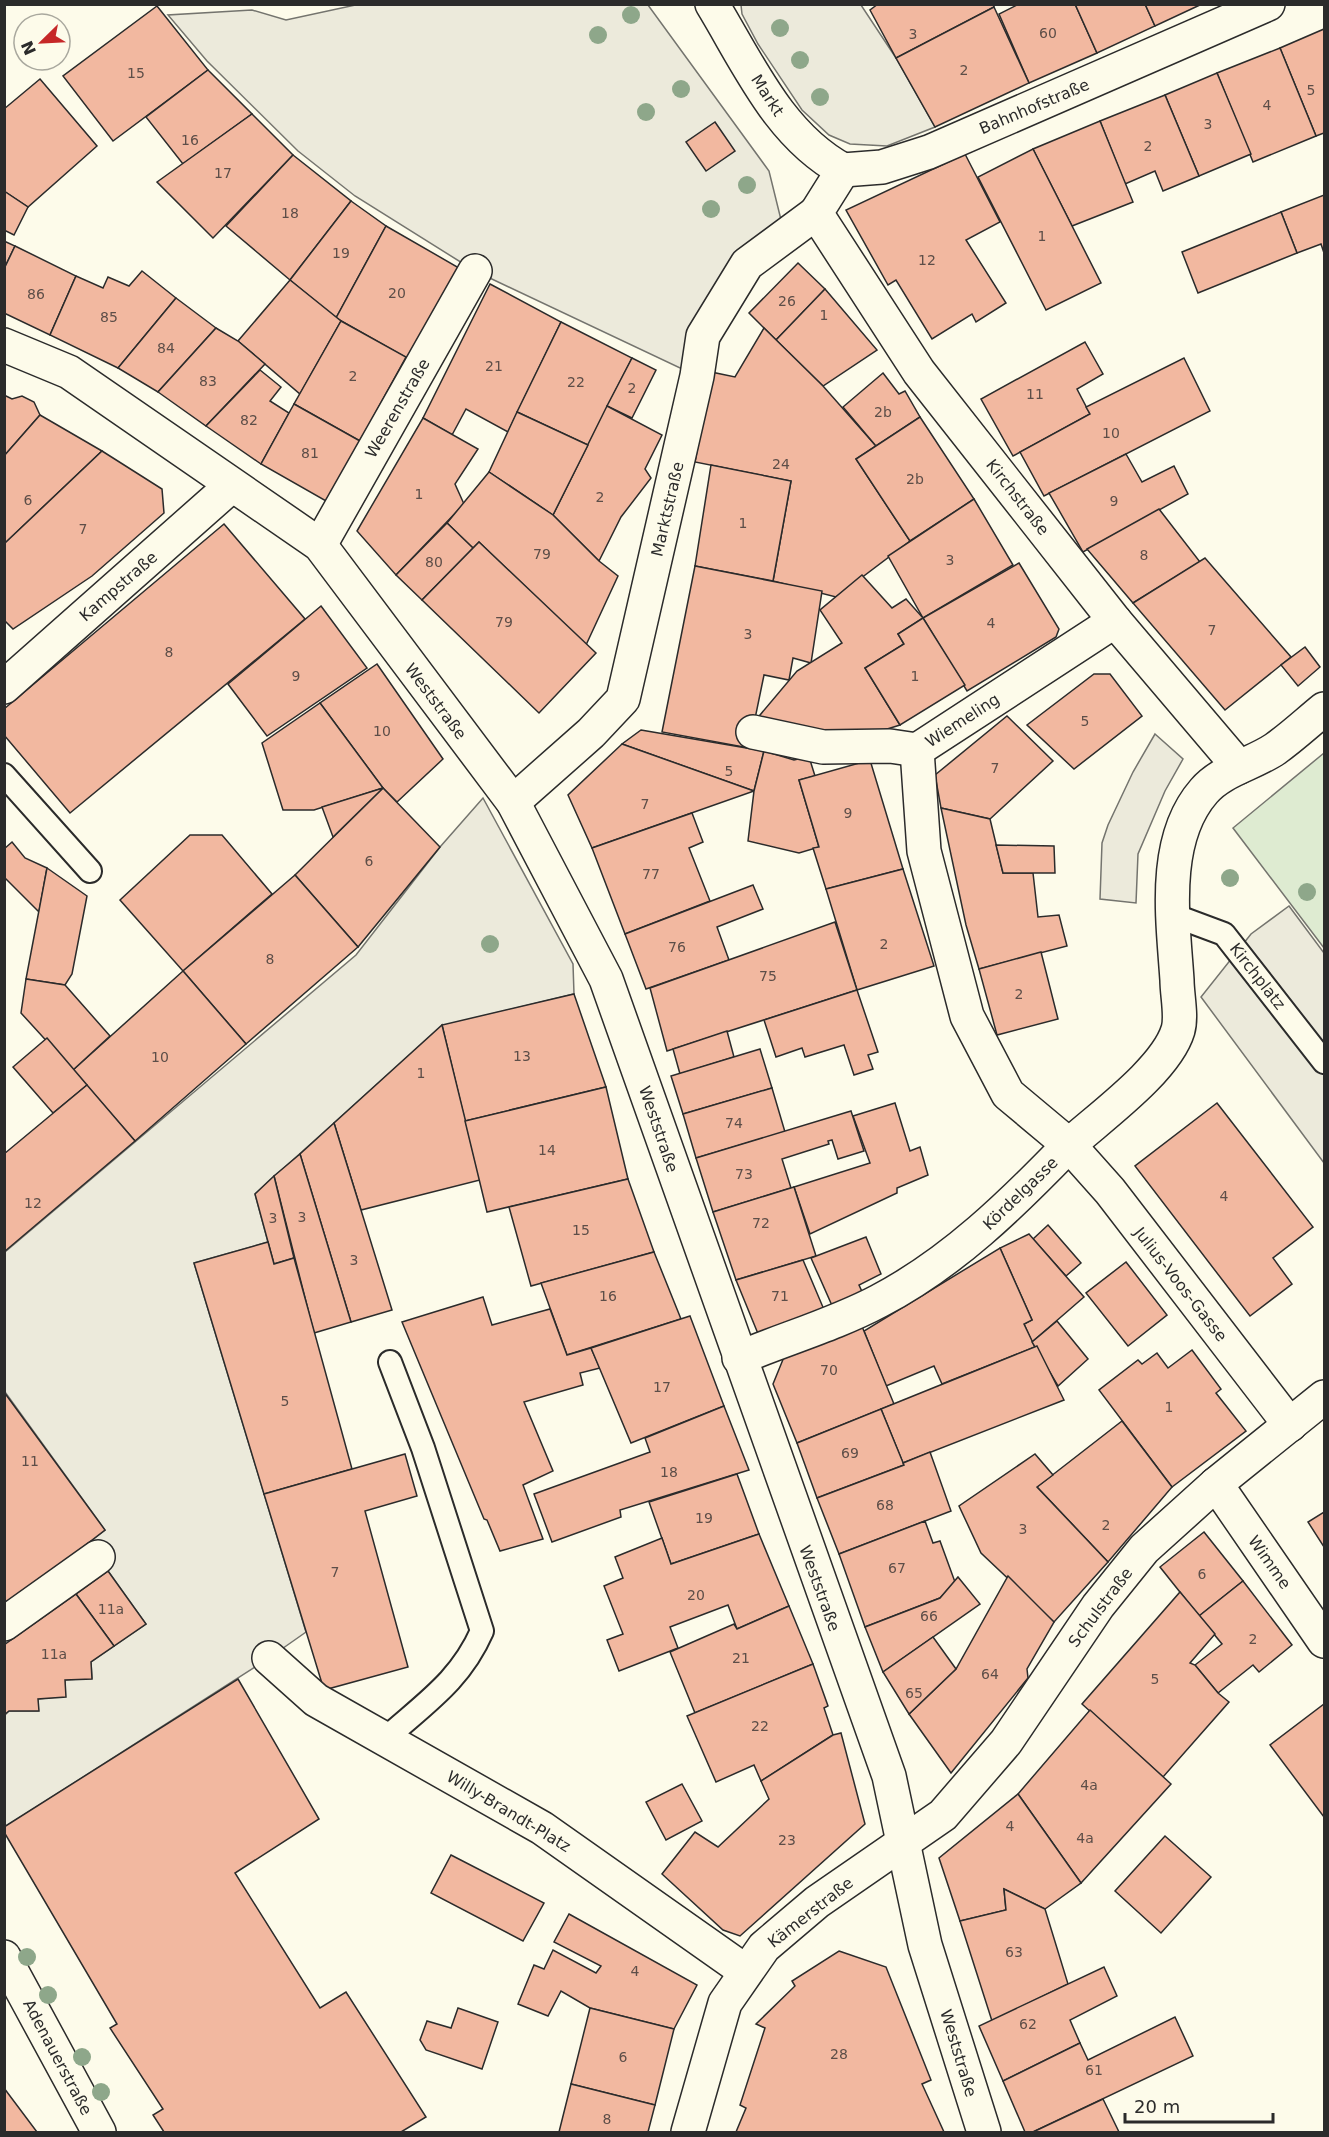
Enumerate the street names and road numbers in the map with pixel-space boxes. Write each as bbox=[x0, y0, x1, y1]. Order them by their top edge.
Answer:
street label: Markt bbox=[747, 71, 788, 120]
street label: Bahnhofstraße bbox=[976, 75, 1092, 138]
street label: Weerenstraße bbox=[361, 355, 434, 461]
street label: Kirchstraße bbox=[982, 456, 1053, 539]
street label: Marktstraße bbox=[647, 460, 688, 558]
street label: Kampstraße bbox=[76, 547, 161, 625]
street label: Weststraße bbox=[401, 660, 470, 743]
street label: Wiemeling bbox=[922, 689, 1003, 751]
street label: Kirchplatz bbox=[1226, 939, 1289, 1013]
street label: Weststraße bbox=[635, 1083, 682, 1175]
street label: Kördelgasse bbox=[979, 1153, 1062, 1234]
street label: Julius-Voos-Gasse bbox=[1129, 1223, 1231, 1345]
street label: Wimme bbox=[1244, 1532, 1295, 1593]
street label: Weststraße bbox=[795, 1543, 844, 1634]
street label: Schulstraße bbox=[1064, 1564, 1136, 1651]
street label: Willy-Brandt-Platz bbox=[443, 1767, 574, 1856]
street label: Kämerstraße bbox=[764, 1873, 857, 1952]
street label: Adenauerstraße bbox=[19, 1996, 96, 2118]
street label: Weststraße bbox=[936, 2007, 981, 2099]

